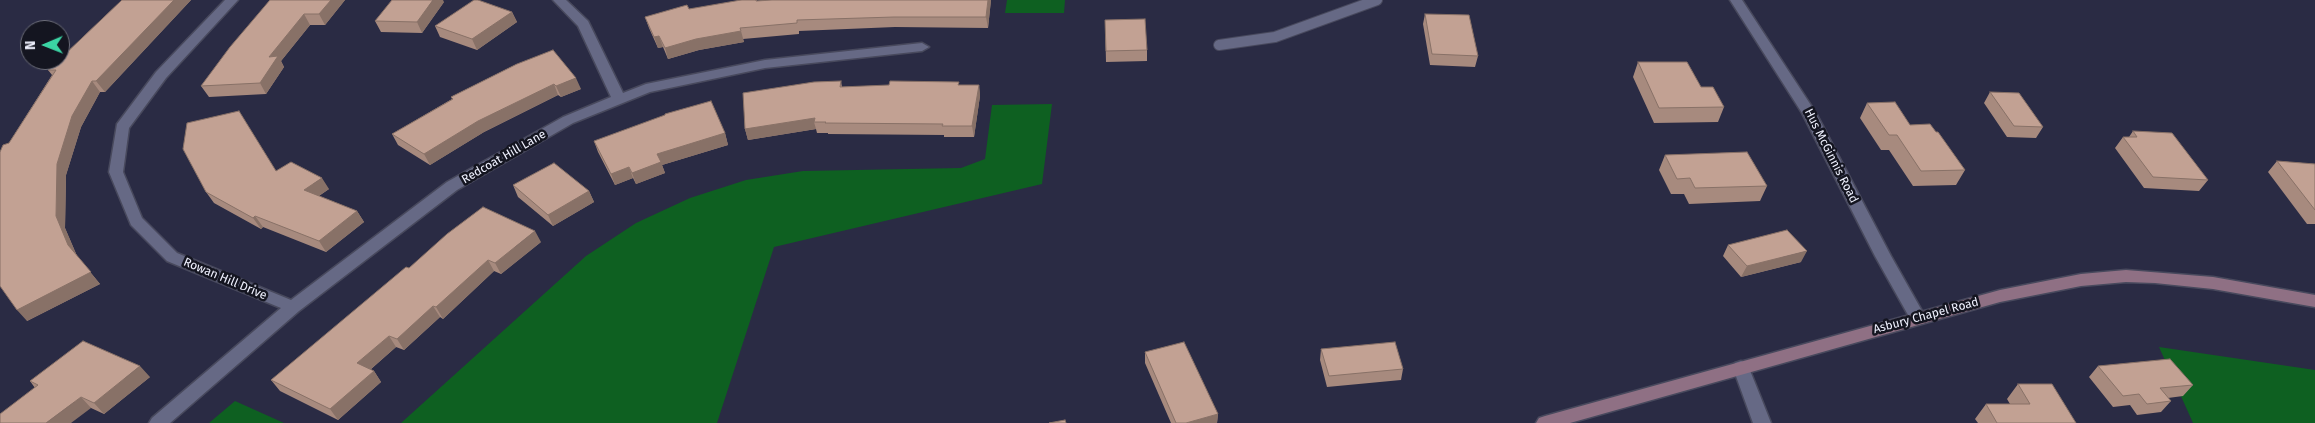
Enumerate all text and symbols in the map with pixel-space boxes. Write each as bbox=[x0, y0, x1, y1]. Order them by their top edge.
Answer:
north arrow bbox=[20, 20, 70, 70]
text: N bbox=[22, 40, 39, 50]
street label: Hus McGinnis Road bbox=[1801, 106, 1861, 206]
street label: Redcoat Hill Lane bbox=[459, 127, 549, 187]
street label: Rowan Hill Drive bbox=[181, 255, 269, 303]
street label: Asbury Chapel Road bbox=[1872, 295, 1980, 337]

